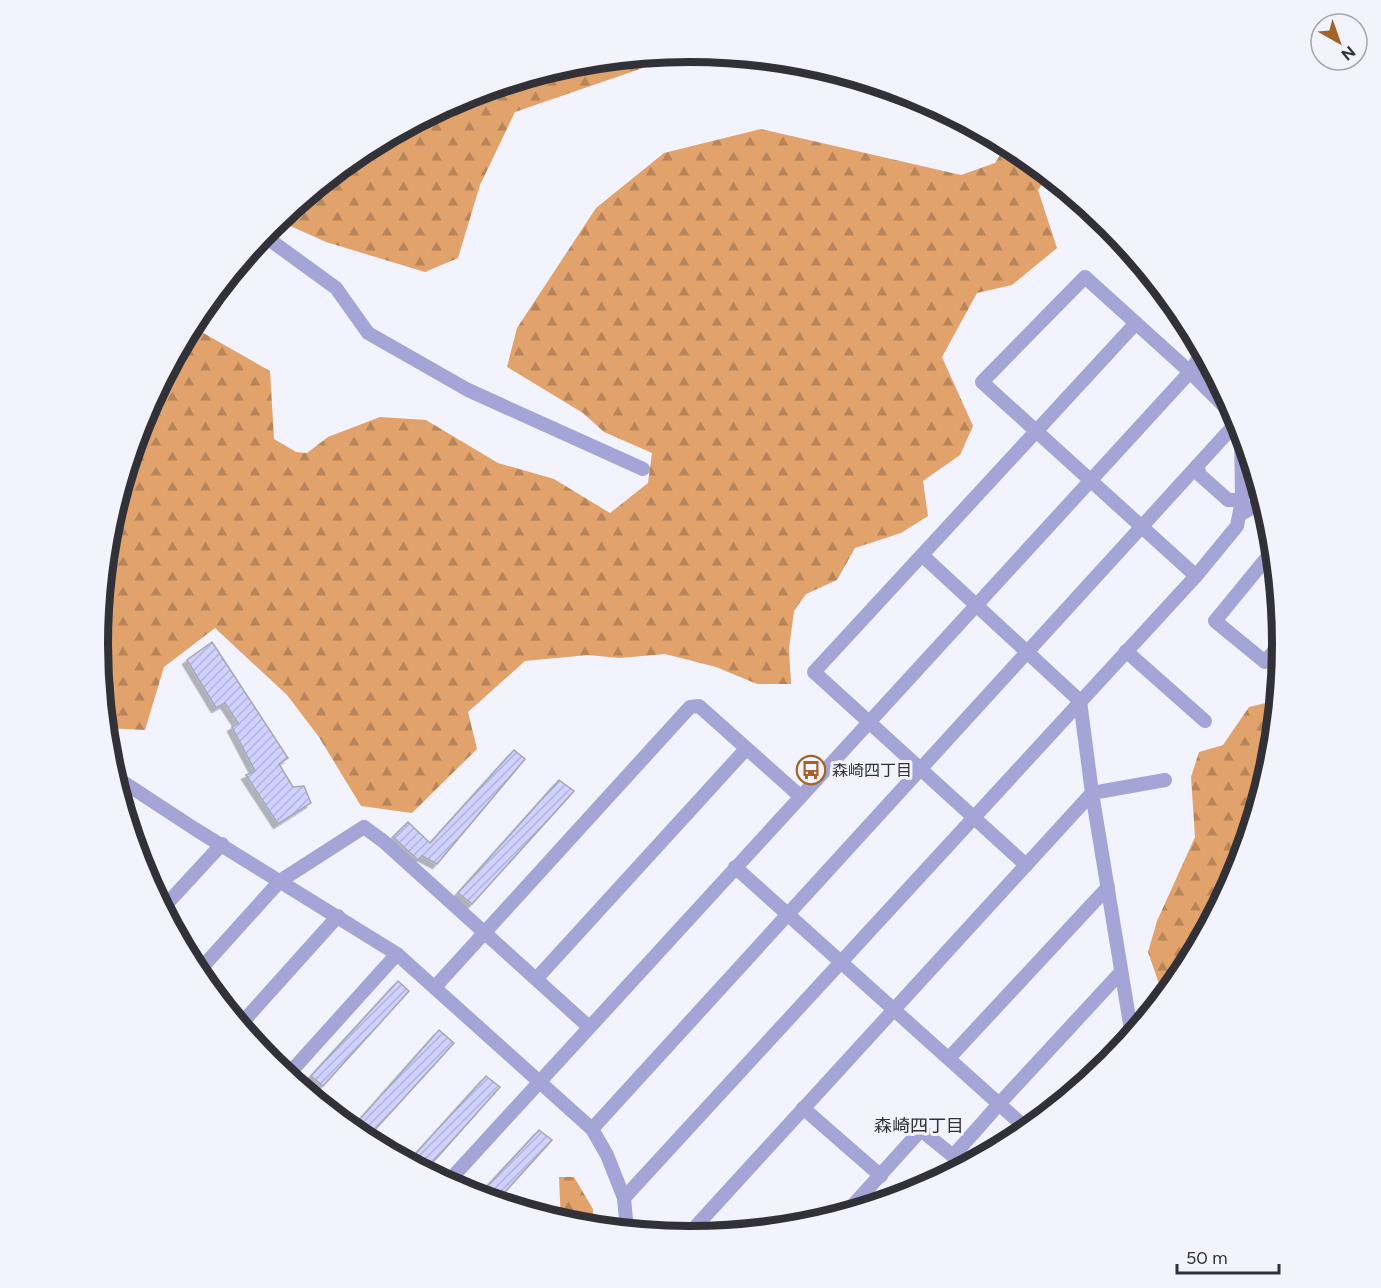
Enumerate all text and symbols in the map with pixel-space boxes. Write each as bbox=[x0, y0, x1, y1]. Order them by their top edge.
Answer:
north arrow bbox=[1309, 12, 1369, 72]
text: N bbox=[1337, 42, 1359, 64]
bus stop icon: 森崎四丁目 bbox=[795, 754, 827, 786]
place label: 森崎四丁目 bbox=[832, 761, 912, 780]
district label: 森崎四丁目 bbox=[874, 1115, 964, 1137]
scale bar bbox=[1177, 1237, 1279, 1275]
text: 50 m bbox=[1186, 1247, 1228, 1269]

